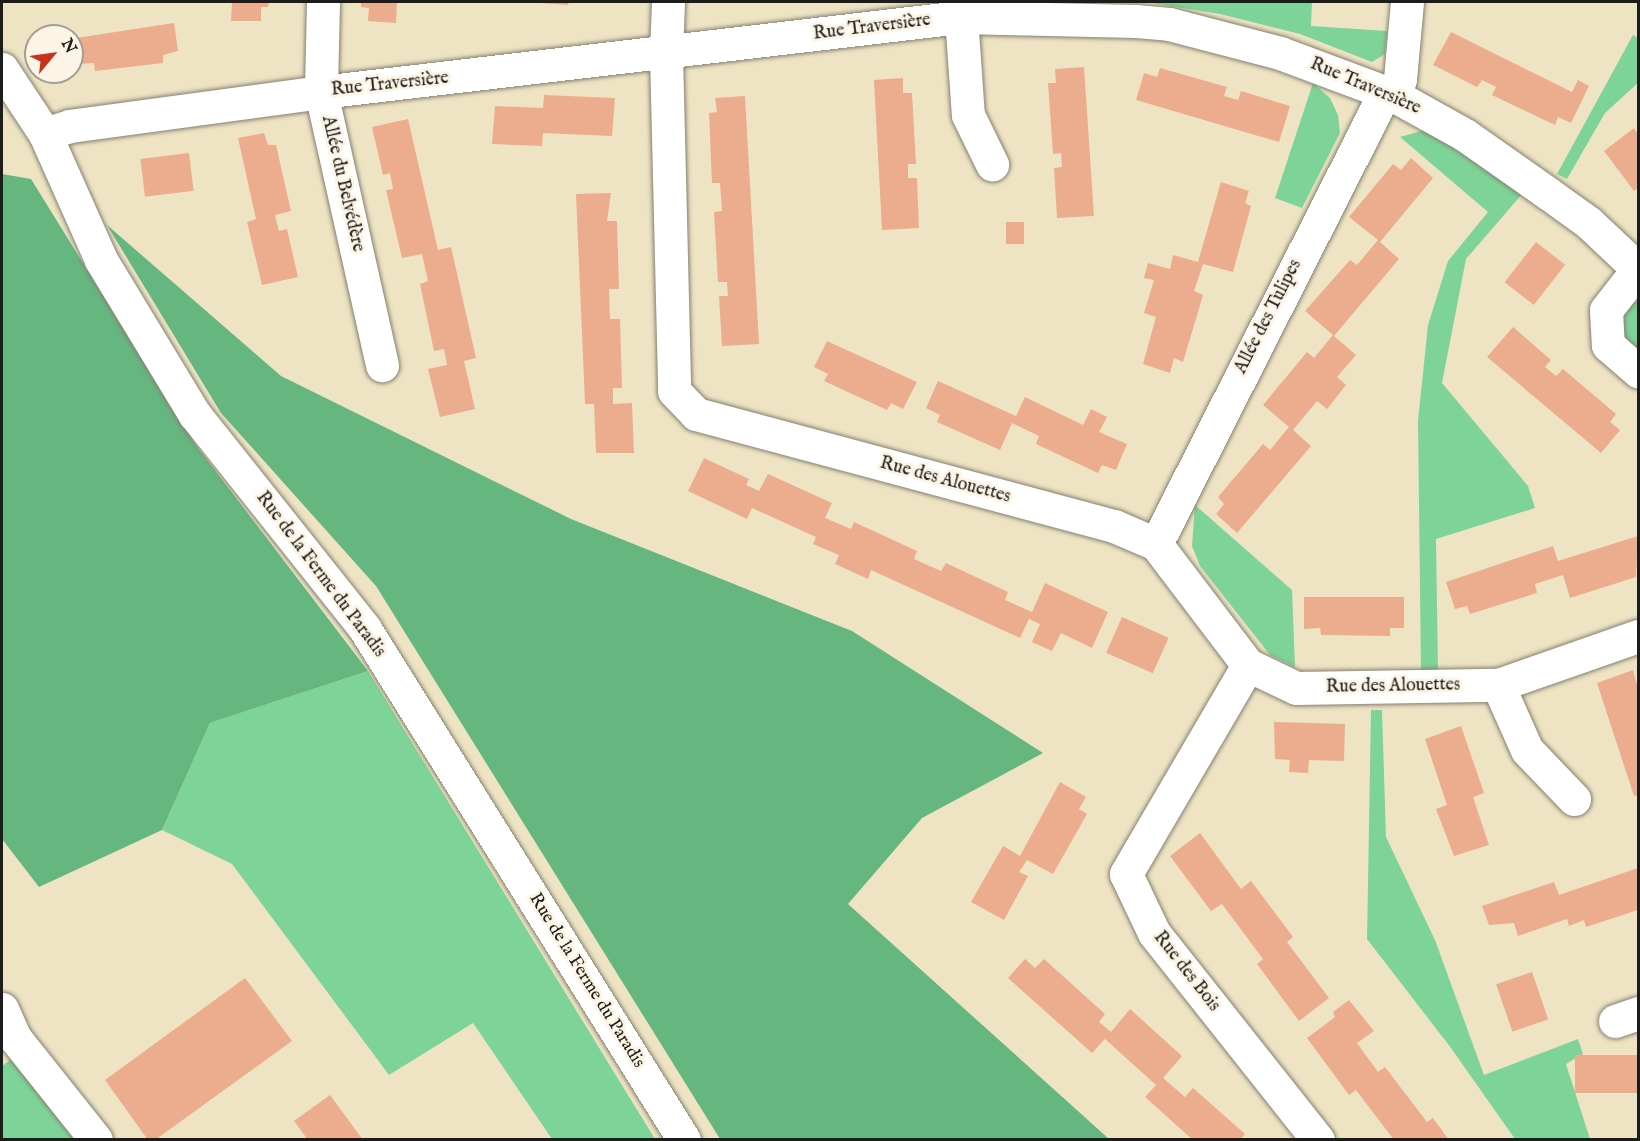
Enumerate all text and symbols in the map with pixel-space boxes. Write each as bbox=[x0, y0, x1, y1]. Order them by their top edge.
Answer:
street label: Rue Traversière bbox=[812, 10, 932, 46]
north arrow bbox=[24, 24, 84, 84]
text: N bbox=[56, 35, 80, 57]
street label: Rue Traversière bbox=[1306, 54, 1424, 120]
street label: Rue Traversière bbox=[330, 68, 450, 102]
street label: Allée du Belvédère bbox=[316, 114, 368, 254]
street label: Allée des Tulipes bbox=[1231, 256, 1307, 378]
street label: Rue des Alouettes bbox=[877, 453, 1013, 509]
street label: Rue de la Ferme du Paradis bbox=[251, 488, 389, 662]
street label: Rue des Alouettes bbox=[1326, 675, 1460, 699]
street label: Rue de la Ferme du Paradis bbox=[523, 890, 649, 1072]
street label: Rue des Bois bbox=[1148, 928, 1224, 1016]

